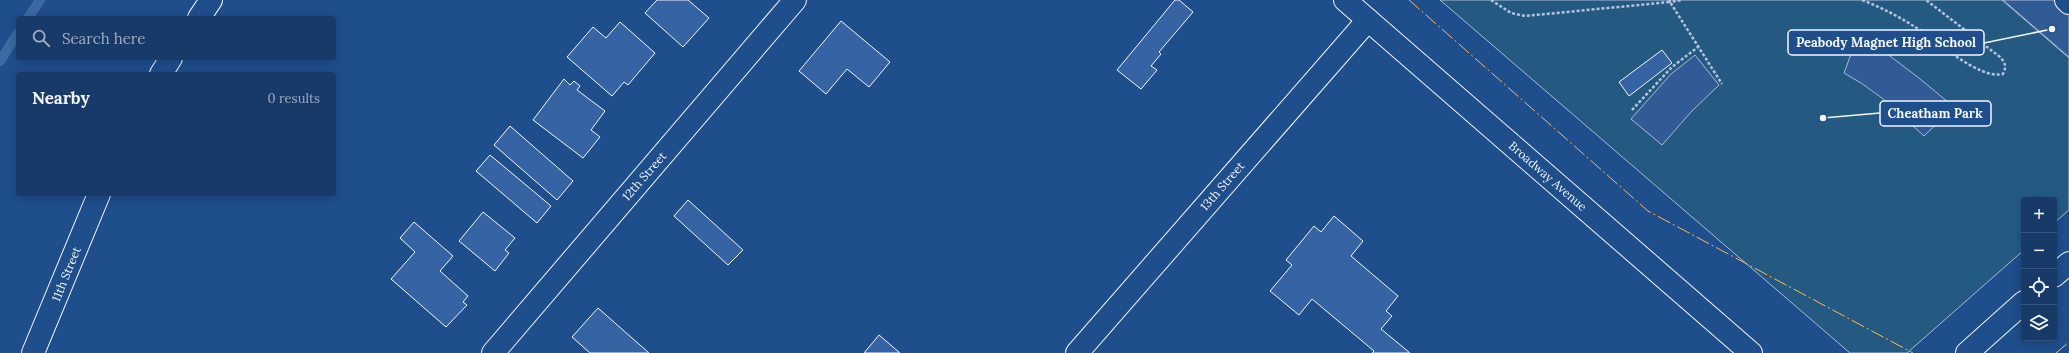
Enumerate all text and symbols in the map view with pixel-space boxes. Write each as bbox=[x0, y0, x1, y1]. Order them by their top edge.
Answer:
search box bbox=[16, 16, 336, 60]
icon: search bbox=[30, 27, 52, 49]
text: Search here bbox=[62, 29, 145, 48]
callout: Peabody Magnet High School bbox=[1788, 30, 1984, 55]
text: Peabody Magnet High School bbox=[1796, 34, 1976, 51]
text: Nearby bbox=[32, 87, 90, 109]
text: 0 results bbox=[268, 90, 320, 107]
callout: Cheatham Park bbox=[1880, 101, 1991, 126]
text: Cheatham Park bbox=[1887, 105, 1983, 122]
street label: Broadway Avenue bbox=[1506, 138, 1590, 214]
street label: 12th Street bbox=[619, 148, 670, 203]
street label: 13th Street bbox=[1197, 158, 1248, 214]
map controls bbox=[2021, 197, 2057, 341]
button: + bbox=[2021, 197, 2057, 233]
button: − bbox=[2021, 233, 2057, 269]
street label: 11th Street bbox=[48, 244, 84, 304]
button: locate bbox=[2021, 269, 2057, 305]
button: layers bbox=[2021, 305, 2057, 341]

